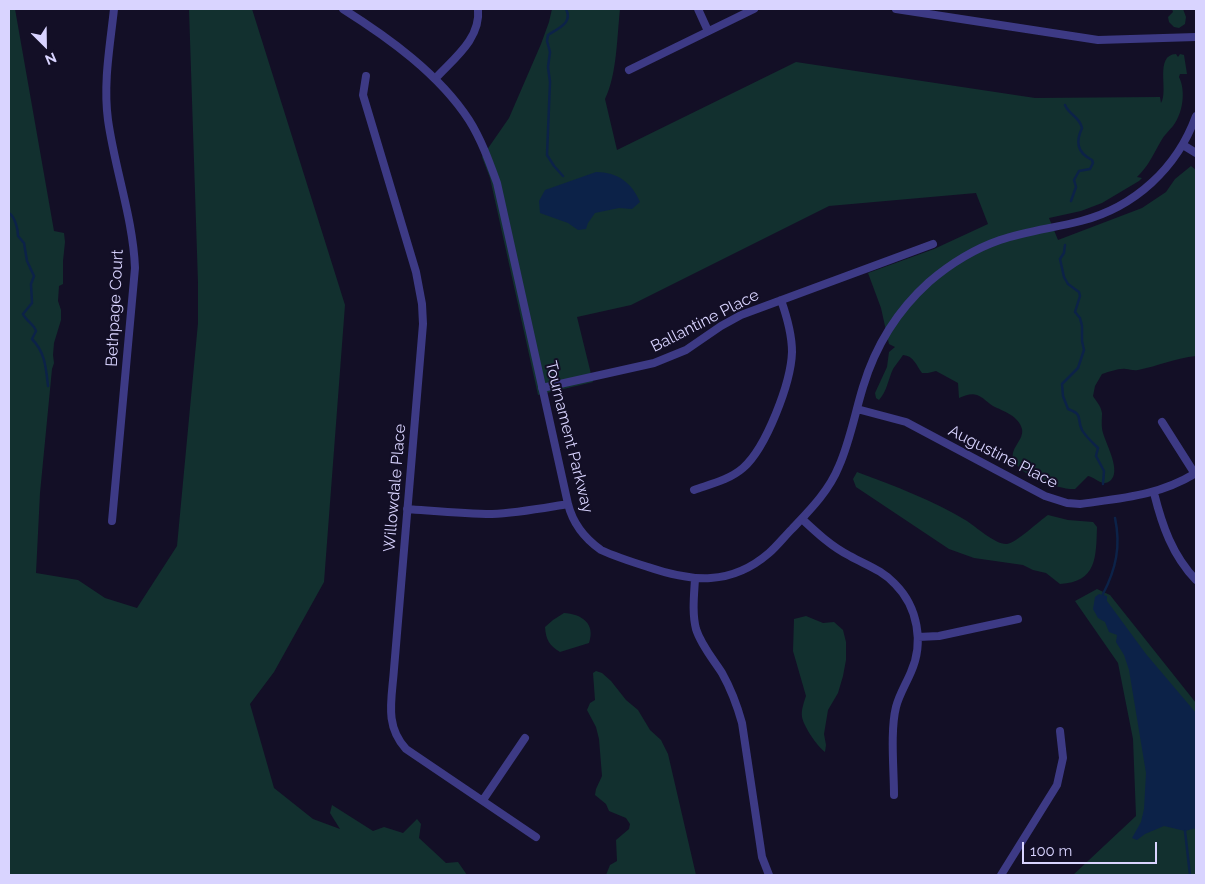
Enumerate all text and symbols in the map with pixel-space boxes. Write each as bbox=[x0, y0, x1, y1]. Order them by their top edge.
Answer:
north arrow bbox=[20, 20, 70, 70]
text: N bbox=[43, 49, 59, 68]
street label: Bethpage Court bbox=[102, 249, 128, 367]
street label: Ballantine Place bbox=[648, 285, 762, 357]
street label: Tournament Parkway bbox=[541, 359, 597, 515]
street label: Augustine Place bbox=[945, 421, 1061, 493]
street label: Willowdale Place bbox=[380, 423, 410, 553]
scale bar bbox=[1025, 832, 1160, 864]
text: 100 m bbox=[1030, 842, 1072, 860]

